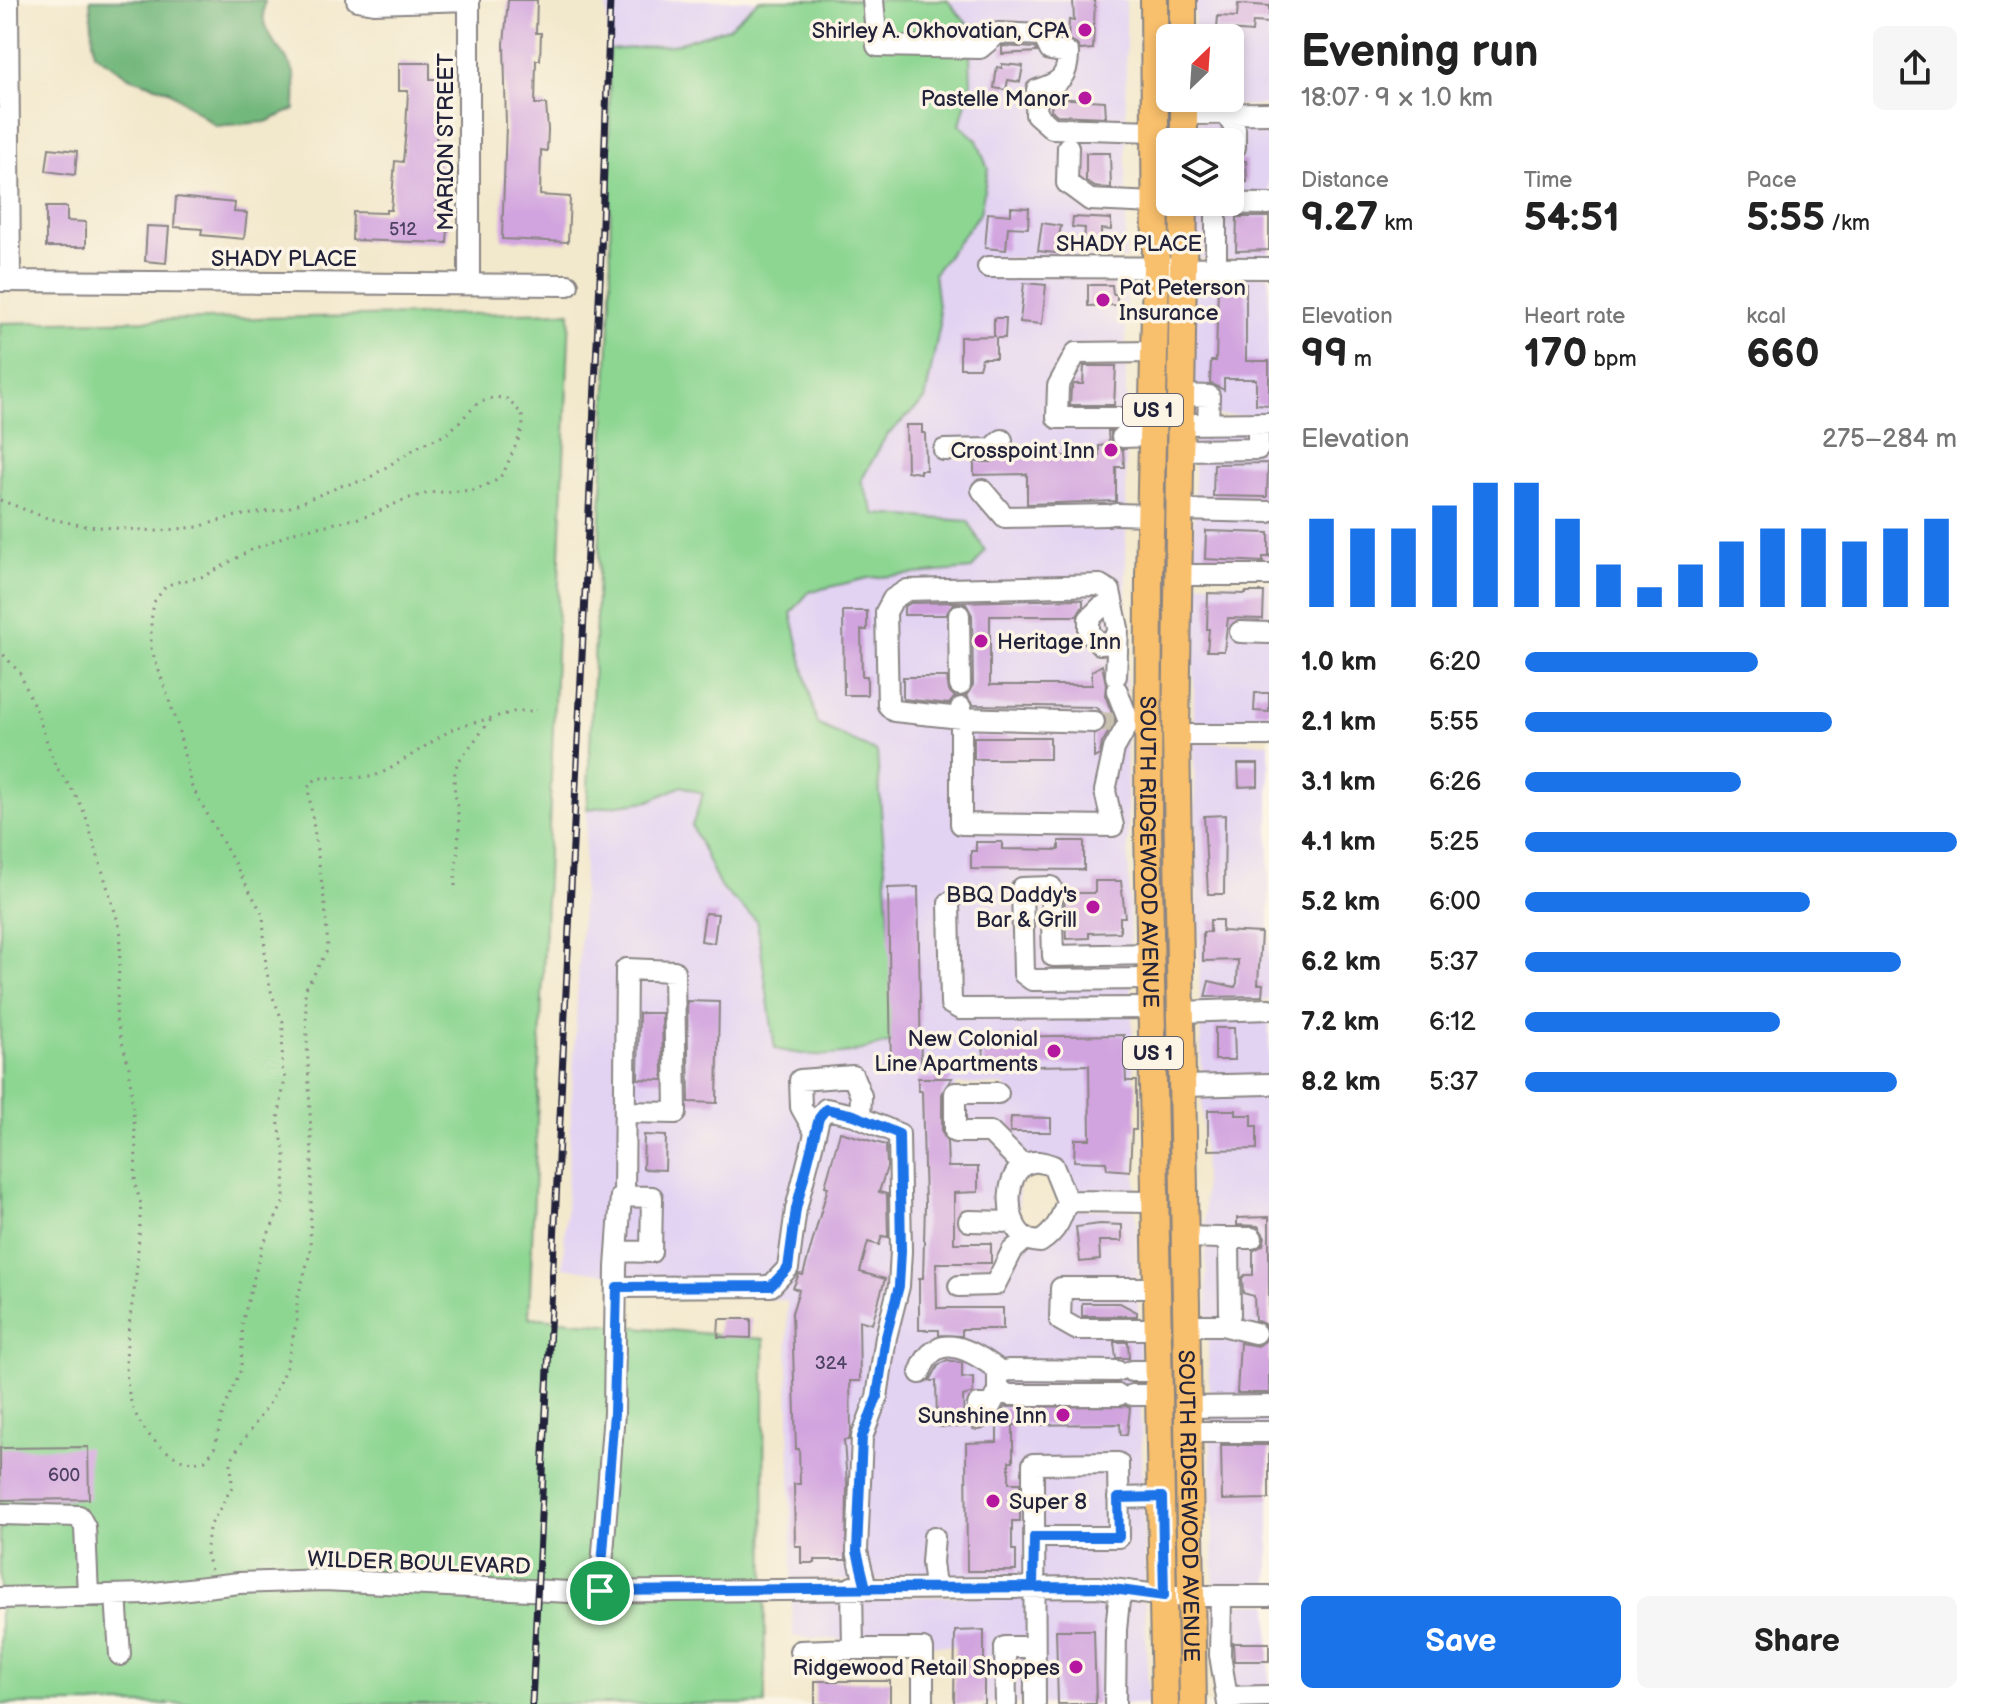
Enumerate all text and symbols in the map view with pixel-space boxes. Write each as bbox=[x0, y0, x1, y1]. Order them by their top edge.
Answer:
place label: Shirley A. Okhovatian, CPA bbox=[812, 18, 1070, 45]
marker: Shirley A. Okhovatian, CPA bbox=[1076, 21, 1094, 39]
north arrow bbox=[1156, 24, 1244, 112]
map controls bbox=[1156, 24, 1244, 216]
text: Evening run bbox=[1301, 26, 1538, 79]
button: share bbox=[1873, 26, 1957, 110]
street label: MARION STREET bbox=[433, 53, 460, 231]
text: 18:07 · 9 × 1.0 km bbox=[1301, 83, 1493, 114]
place label: Pastelle Manor bbox=[921, 86, 1070, 113]
marker: Pastelle Manor bbox=[1076, 89, 1094, 107]
button: layers bbox=[1156, 128, 1244, 216]
text: Distance bbox=[1301, 167, 1389, 194]
text: Time bbox=[1524, 167, 1572, 194]
text: Pace bbox=[1746, 167, 1797, 194]
text: 9.27 bbox=[1301, 194, 1378, 242]
text: 54:51 bbox=[1524, 194, 1620, 242]
text: 5:55 bbox=[1746, 194, 1825, 242]
text: km bbox=[1378, 210, 1413, 237]
text: /km bbox=[1825, 210, 1870, 237]
house number: 512 bbox=[389, 219, 417, 240]
street label: SHADY PLACE bbox=[1056, 231, 1202, 258]
street label: SHADY PLACE bbox=[211, 246, 357, 273]
place label: Pat Peterson Insurance bbox=[1119, 275, 1246, 327]
marker: Pat Peterson Insurance bbox=[1094, 291, 1112, 309]
text: Elevation bbox=[1301, 303, 1393, 330]
text: Heart rate bbox=[1524, 303, 1625, 330]
text: kcal bbox=[1746, 303, 1786, 330]
text: 99 bbox=[1301, 330, 1348, 378]
text: 170 bbox=[1524, 330, 1588, 378]
text: 660 bbox=[1746, 330, 1820, 378]
text: m bbox=[1348, 346, 1372, 373]
text: bpm bbox=[1588, 346, 1637, 373]
road number: US 1 bbox=[1123, 394, 1183, 426]
text: Elevation bbox=[1301, 424, 1409, 455]
text: 275–284 m bbox=[1822, 424, 1957, 455]
place label: Crosspoint Inn bbox=[950, 438, 1095, 465]
marker: Crosspoint Inn bbox=[1102, 441, 1120, 459]
place label: Heritage Inn bbox=[997, 629, 1121, 656]
marker: Heritage Inn bbox=[972, 632, 990, 650]
text: 1.0 km bbox=[1301, 647, 1377, 678]
text: 6:20 bbox=[1429, 647, 1481, 678]
street label: SOUTH RIDGEWOOD AVENUE bbox=[1133, 696, 1163, 1008]
text: 2.1 km bbox=[1301, 707, 1376, 738]
text: 5:55 bbox=[1429, 707, 1479, 738]
text: 3.1 km bbox=[1301, 767, 1376, 798]
text: 6:26 bbox=[1429, 767, 1481, 798]
text: 4.1 km bbox=[1301, 827, 1376, 858]
text: 5:25 bbox=[1429, 827, 1479, 858]
place label: BBQ Daddy's Bar & Grill bbox=[946, 882, 1077, 934]
text: 5.2 km bbox=[1301, 887, 1380, 918]
text: 6:00 bbox=[1429, 887, 1481, 918]
marker: BBQ Daddy's Bar & Grill bbox=[1084, 898, 1102, 916]
text: 6.2 km bbox=[1301, 947, 1381, 978]
text: 5:37 bbox=[1429, 947, 1478, 978]
text: 7.2 km bbox=[1301, 1007, 1379, 1038]
text: 6:12 bbox=[1429, 1007, 1476, 1038]
place label: New Colonial Line Apartments bbox=[874, 1026, 1038, 1078]
road number: US 1 bbox=[1123, 1037, 1183, 1069]
marker: New Colonial Line Apartments bbox=[1045, 1042, 1063, 1060]
text: 8.2 km bbox=[1301, 1067, 1381, 1098]
text: 5:37 bbox=[1429, 1067, 1478, 1098]
street label: SOUTH RIDGEWOOD AVENUE bbox=[1172, 1350, 1204, 1662]
house number: 324 bbox=[815, 1353, 847, 1374]
place label: Sunshine Inn bbox=[918, 1403, 1047, 1430]
marker: Sunshine Inn bbox=[1054, 1406, 1072, 1424]
house number: 600 bbox=[48, 1465, 80, 1486]
place label: Super 8 bbox=[1009, 1489, 1087, 1516]
marker: Super 8 bbox=[984, 1492, 1002, 1510]
street label: WILDER BOULEVARD bbox=[307, 1546, 531, 1581]
pin bbox=[566, 1557, 634, 1625]
icon: arrive bbox=[578, 1569, 622, 1613]
button: Save bbox=[1301, 1596, 1621, 1688]
button: Share bbox=[1637, 1596, 1957, 1688]
place label: Ridgewood Retail Shoppes bbox=[792, 1655, 1060, 1682]
marker: Ridgewood Retail Shoppes bbox=[1067, 1658, 1085, 1676]

